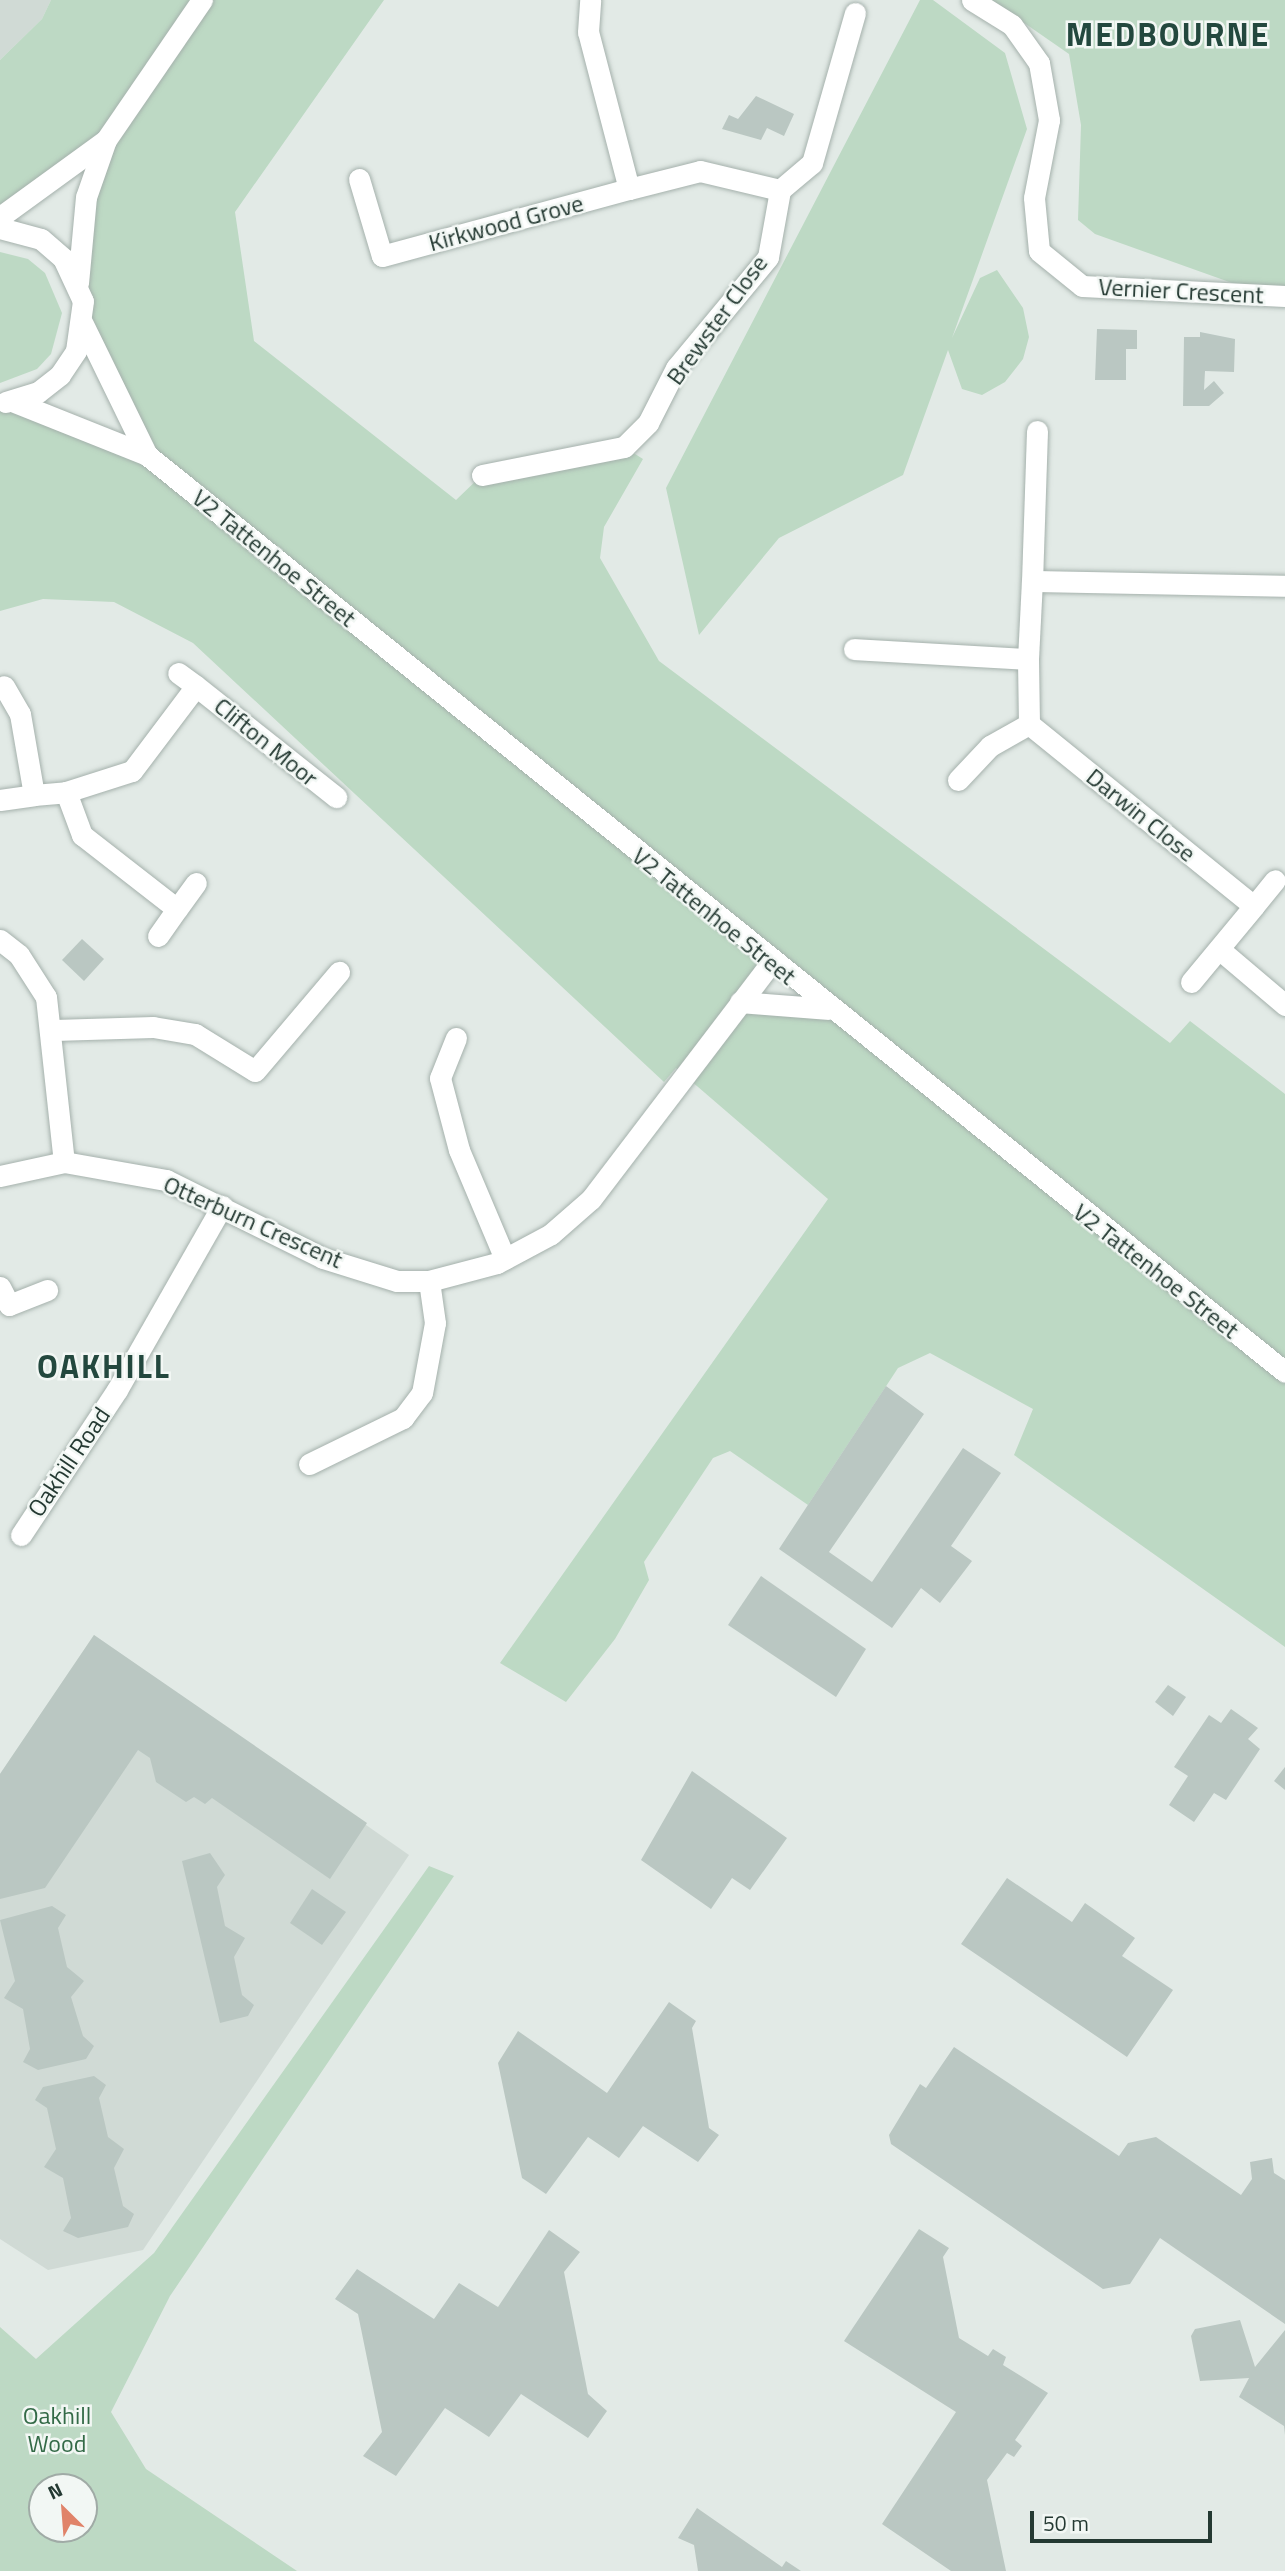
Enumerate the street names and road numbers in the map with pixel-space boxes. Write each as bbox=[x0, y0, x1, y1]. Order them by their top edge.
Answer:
street label: Kirkwood Grove bbox=[426, 189, 586, 257]
street label: Brewster Close bbox=[660, 250, 774, 390]
street label: Vernier Crescent bbox=[1098, 272, 1264, 310]
street label: V2 Tattenhoe Street bbox=[186, 483, 362, 633]
street label: Clifton Moor bbox=[208, 692, 324, 792]
street label: Darwin Close bbox=[1081, 762, 1201, 868]
street label: V2 Tattenhoe Street bbox=[626, 841, 802, 991]
street label: Otterburn Crescent bbox=[159, 1170, 347, 1274]
street label: V2 Tattenhoe Street bbox=[1068, 1198, 1244, 1344]
street label: Oakhill Road bbox=[22, 1402, 116, 1522]

